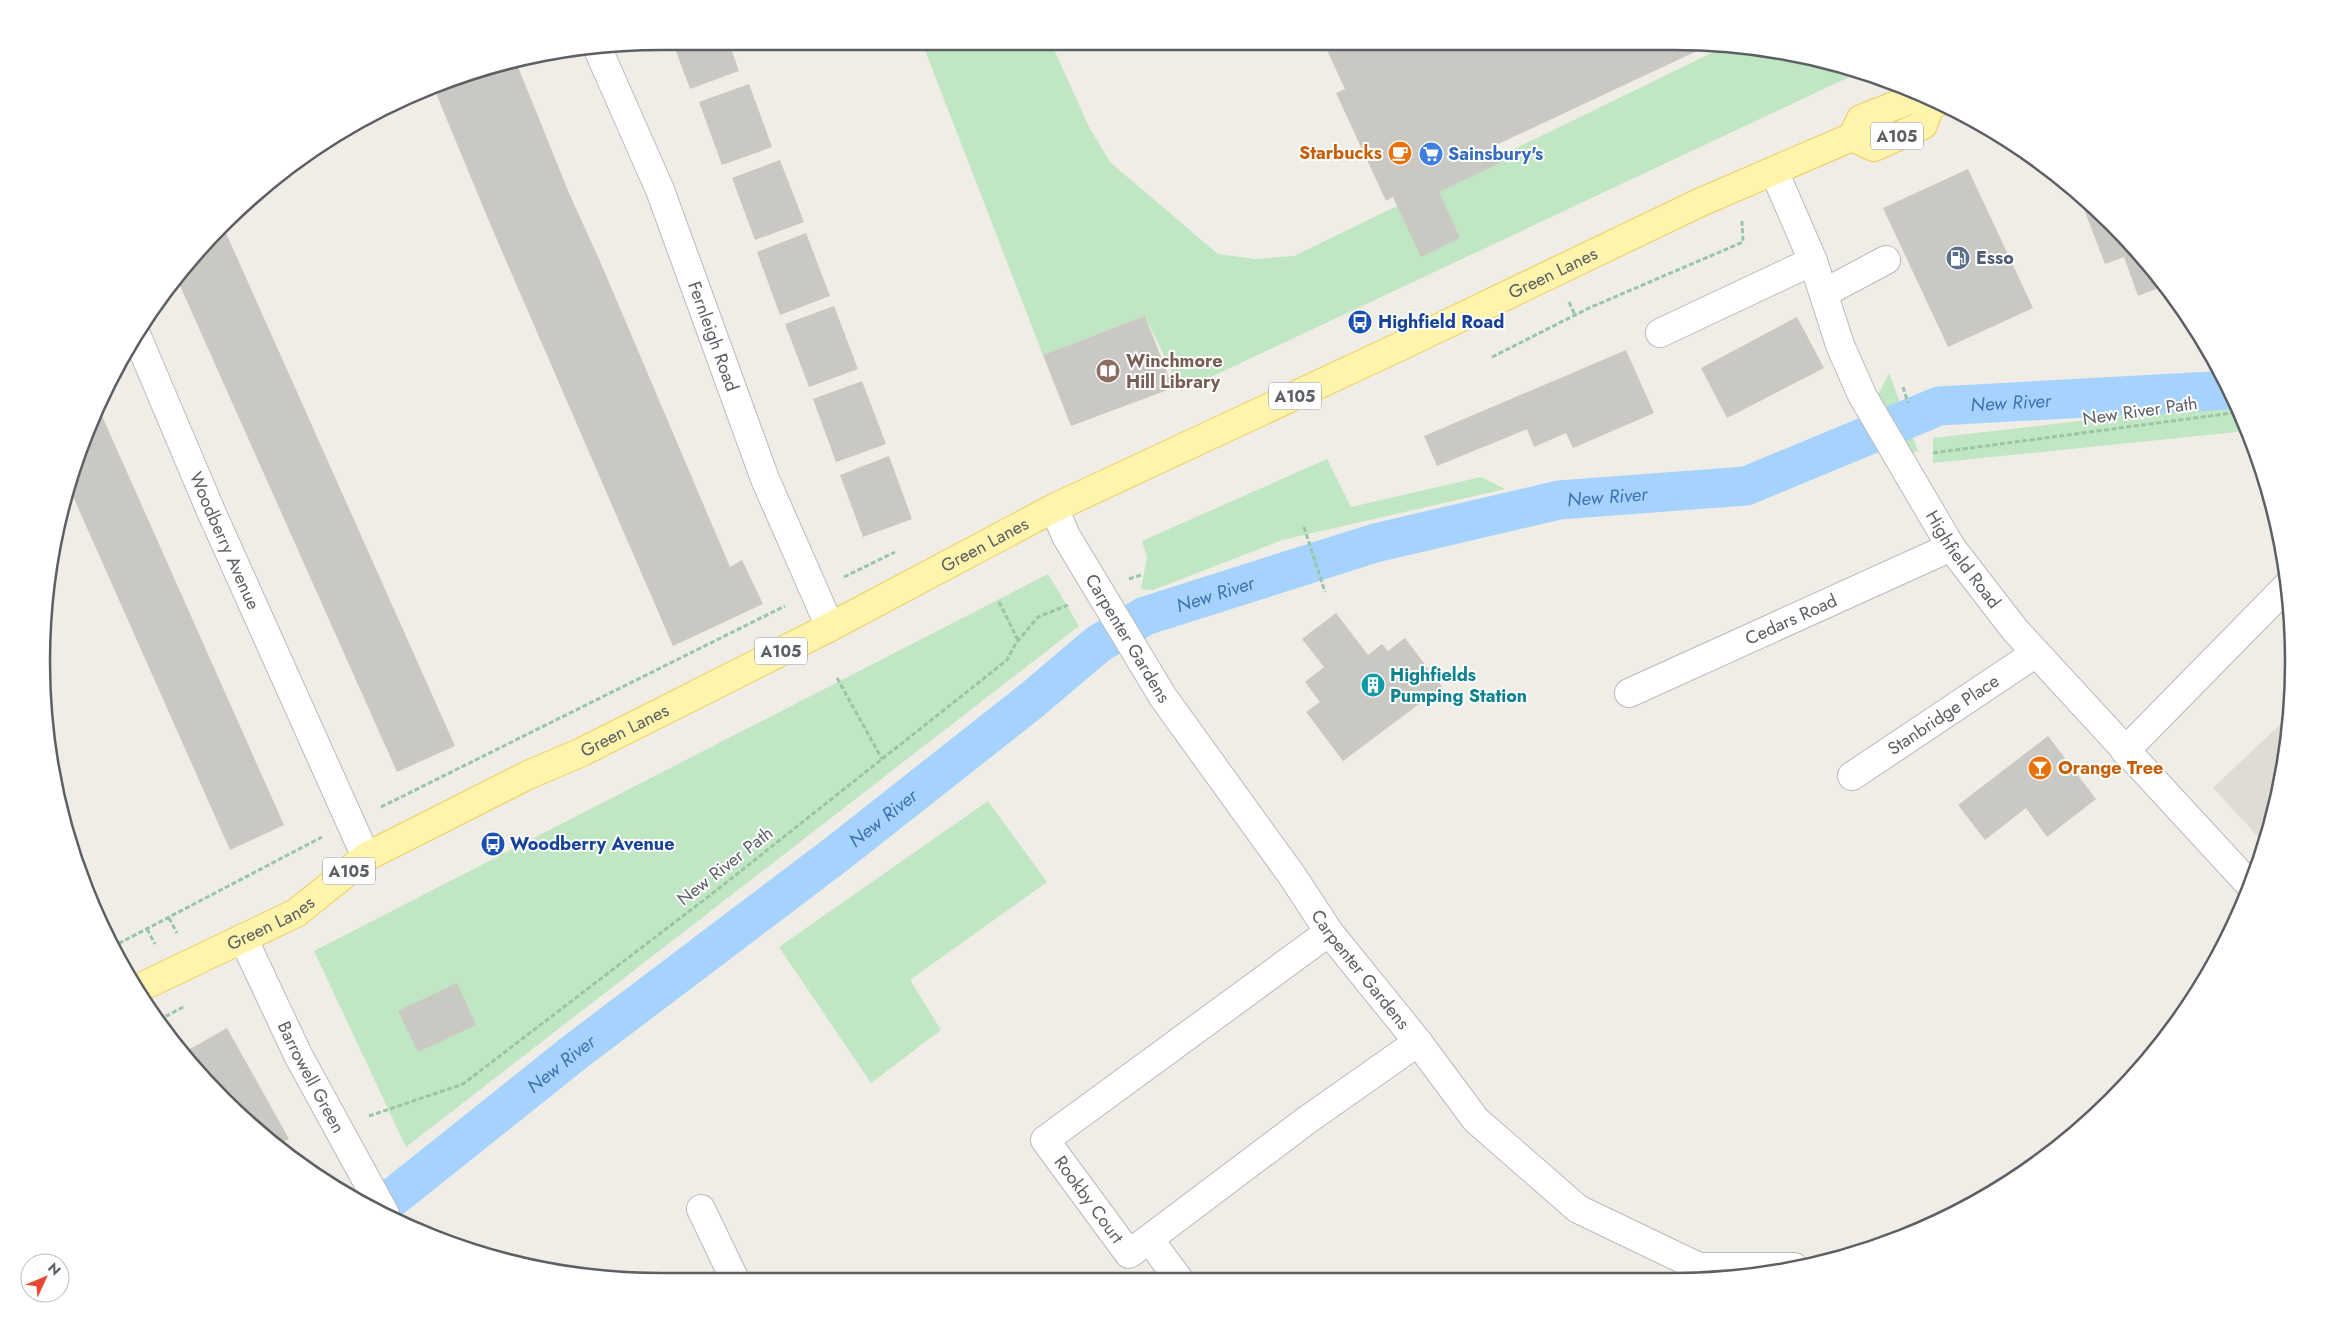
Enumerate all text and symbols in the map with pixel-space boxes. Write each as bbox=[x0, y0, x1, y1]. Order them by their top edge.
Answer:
road number: A105 bbox=[1871, 122, 1923, 150]
place label: Starbucks bbox=[1299, 140, 1382, 166]
cafe icon: Starbucks bbox=[1387, 140, 1413, 166]
supermarket icon: Sainsbury's bbox=[1418, 141, 1444, 167]
place label: Sainsbury's bbox=[1448, 141, 1543, 167]
street label: Green Lanes bbox=[1504, 241, 1602, 306]
fuel station icon: Esso bbox=[1945, 245, 1971, 271]
place label: Esso bbox=[1976, 245, 2014, 271]
street label: Fernleigh Road bbox=[681, 278, 745, 395]
bus stop icon: Highfield Road bbox=[1347, 309, 1373, 335]
place label: Highfield Road bbox=[1378, 309, 1504, 335]
place label: Winchmore Hill Library bbox=[1126, 348, 1222, 395]
library icon: Winchmore Hill Library bbox=[1095, 358, 1121, 384]
road number: A105 bbox=[1269, 382, 1321, 410]
water label: New River bbox=[1970, 387, 2053, 418]
street label: New River Path bbox=[2081, 390, 2199, 432]
street label: Woodberry Avenue bbox=[183, 468, 266, 614]
water label: New River bbox=[1566, 480, 1650, 513]
street label: Highfield Road bbox=[1919, 505, 2007, 614]
street label: Green Lanes bbox=[936, 511, 1033, 579]
street label: Carpenter Gardens bbox=[1079, 569, 1176, 709]
water label: New River bbox=[1173, 569, 1259, 619]
street label: Cedars Road bbox=[1741, 587, 1841, 652]
road number: A105 bbox=[755, 637, 807, 664]
place label: Highfields Pumping Station bbox=[1390, 662, 1527, 709]
street label: Stanbridge Place bbox=[1882, 668, 2004, 762]
building icon: Highfields Pumping Station bbox=[1360, 672, 1386, 698]
street label: Green Lanes bbox=[576, 697, 673, 764]
bar icon: Orange Tree bbox=[2027, 755, 2053, 781]
place label: Orange Tree bbox=[2058, 755, 2163, 781]
water label: New River bbox=[843, 782, 924, 854]
street label: New River Path bbox=[671, 820, 779, 912]
bus stop icon: Woodberry Avenue bbox=[480, 831, 506, 857]
place label: Woodberry Avenue bbox=[510, 831, 674, 857]
road number: A105 bbox=[323, 858, 375, 884]
street label: Green Lanes bbox=[222, 890, 320, 957]
street label: Carpenter Gardens bbox=[1305, 904, 1416, 1035]
street label: Barrowell Green bbox=[271, 1017, 351, 1138]
water label: New River bbox=[521, 1027, 602, 1100]
street label: Rookby Court bbox=[1048, 1150, 1130, 1249]
north arrow bbox=[20, 1253, 70, 1303]
text: N bbox=[43, 1258, 65, 1280]

